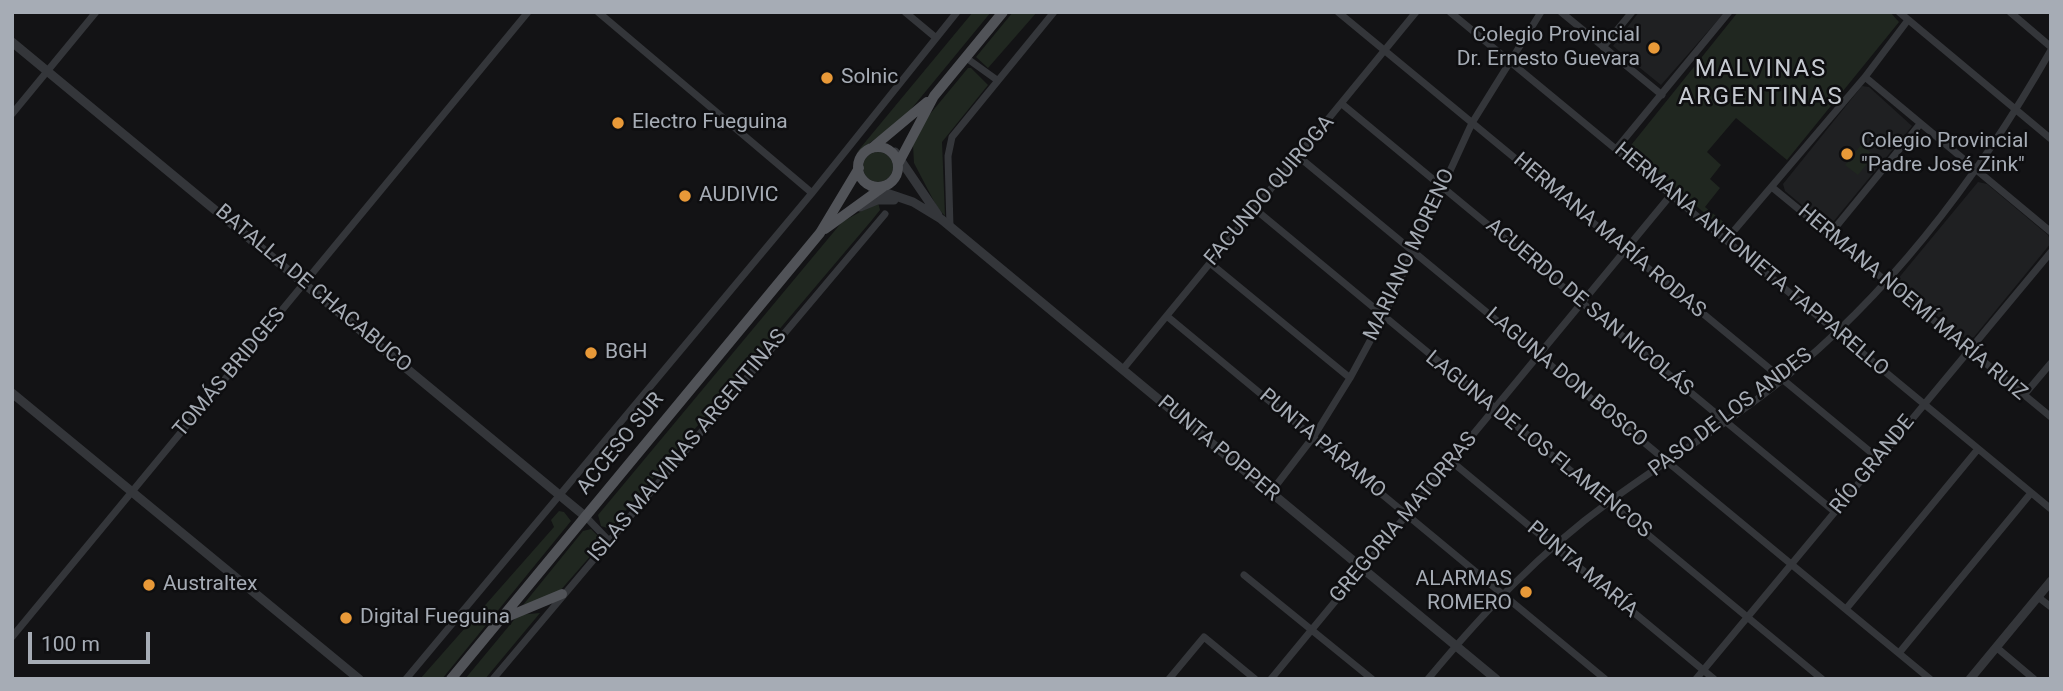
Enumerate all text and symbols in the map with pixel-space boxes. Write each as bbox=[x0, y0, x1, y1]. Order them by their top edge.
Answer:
place label: Colegio Provincial Dr. Ernesto Guevara bbox=[1457, 23, 1640, 73]
marker: Colegio Provincial Dr. Ernesto Guevara bbox=[1646, 40, 1662, 56]
district label: MALVINAS ARGENTINAS bbox=[1680, 56, 1842, 112]
place label: Solnic bbox=[841, 65, 898, 91]
marker: Solnic bbox=[819, 70, 835, 86]
place label: Electro Fueguina bbox=[632, 110, 788, 136]
street label: FACUNDO QUIROGA bbox=[1200, 111, 1340, 271]
marker: Electro Fueguina bbox=[610, 115, 626, 131]
place label: Colegio Provincial "Padre José Zink" bbox=[1861, 129, 2028, 179]
street label: HERMANA ANTONIETA TAPPARELLO bbox=[1609, 138, 1893, 382]
marker: Colegio Provincial "Padre José Zink" bbox=[1839, 146, 1855, 162]
street label: HERMANA MARÍA RODAS bbox=[1508, 148, 1710, 324]
street label: MARIANO MORENO bbox=[1359, 165, 1461, 345]
place label: AUDIVIC bbox=[699, 183, 778, 209]
marker: AUDIVIC bbox=[677, 188, 693, 204]
street label: BATALLA DE CHACABUCO bbox=[210, 200, 416, 378]
street label: HERMANA NOEMÍ MARÍA RUIZ bbox=[1792, 200, 2032, 406]
street label: ACUERDO DE SAN NICOLÁS bbox=[1480, 214, 1698, 402]
street label: TOMÁS BRIDGES bbox=[169, 303, 291, 443]
street label: LAGUNA DON BOSCO bbox=[1480, 303, 1652, 453]
street label: ISLAS MALVINAS ARGENTINAS bbox=[583, 325, 793, 567]
place label: BGH bbox=[605, 340, 647, 366]
street label: PASO DE LOS ANDES bbox=[1644, 343, 1818, 483]
marker: BGH bbox=[583, 345, 599, 361]
street label: LAGUNA DE LOS FLAMENCOS bbox=[1420, 346, 1656, 544]
street label: PUNTA PÁRAMO bbox=[1254, 384, 1390, 504]
street label: ACCESO SUR bbox=[572, 388, 670, 500]
street label: PUNTA POPPER bbox=[1152, 391, 1284, 507]
street label: RÍO GRANDE bbox=[1825, 410, 1921, 520]
street label: GREGORIA MATORRAS bbox=[1325, 427, 1483, 609]
street label: PUNTA MARÍA bbox=[1521, 516, 1643, 624]
place label: ALARMAS ROMERO bbox=[1415, 567, 1512, 617]
place label: Australtex bbox=[163, 572, 258, 598]
marker: Australtex bbox=[141, 577, 157, 593]
marker: ALARMAS ROMERO bbox=[1518, 584, 1534, 600]
place label: Digital Fueguina bbox=[360, 605, 510, 631]
marker: Digital Fueguina bbox=[338, 610, 354, 626]
scale bar bbox=[32, 618, 154, 662]
text: 100 m bbox=[41, 632, 100, 656]

